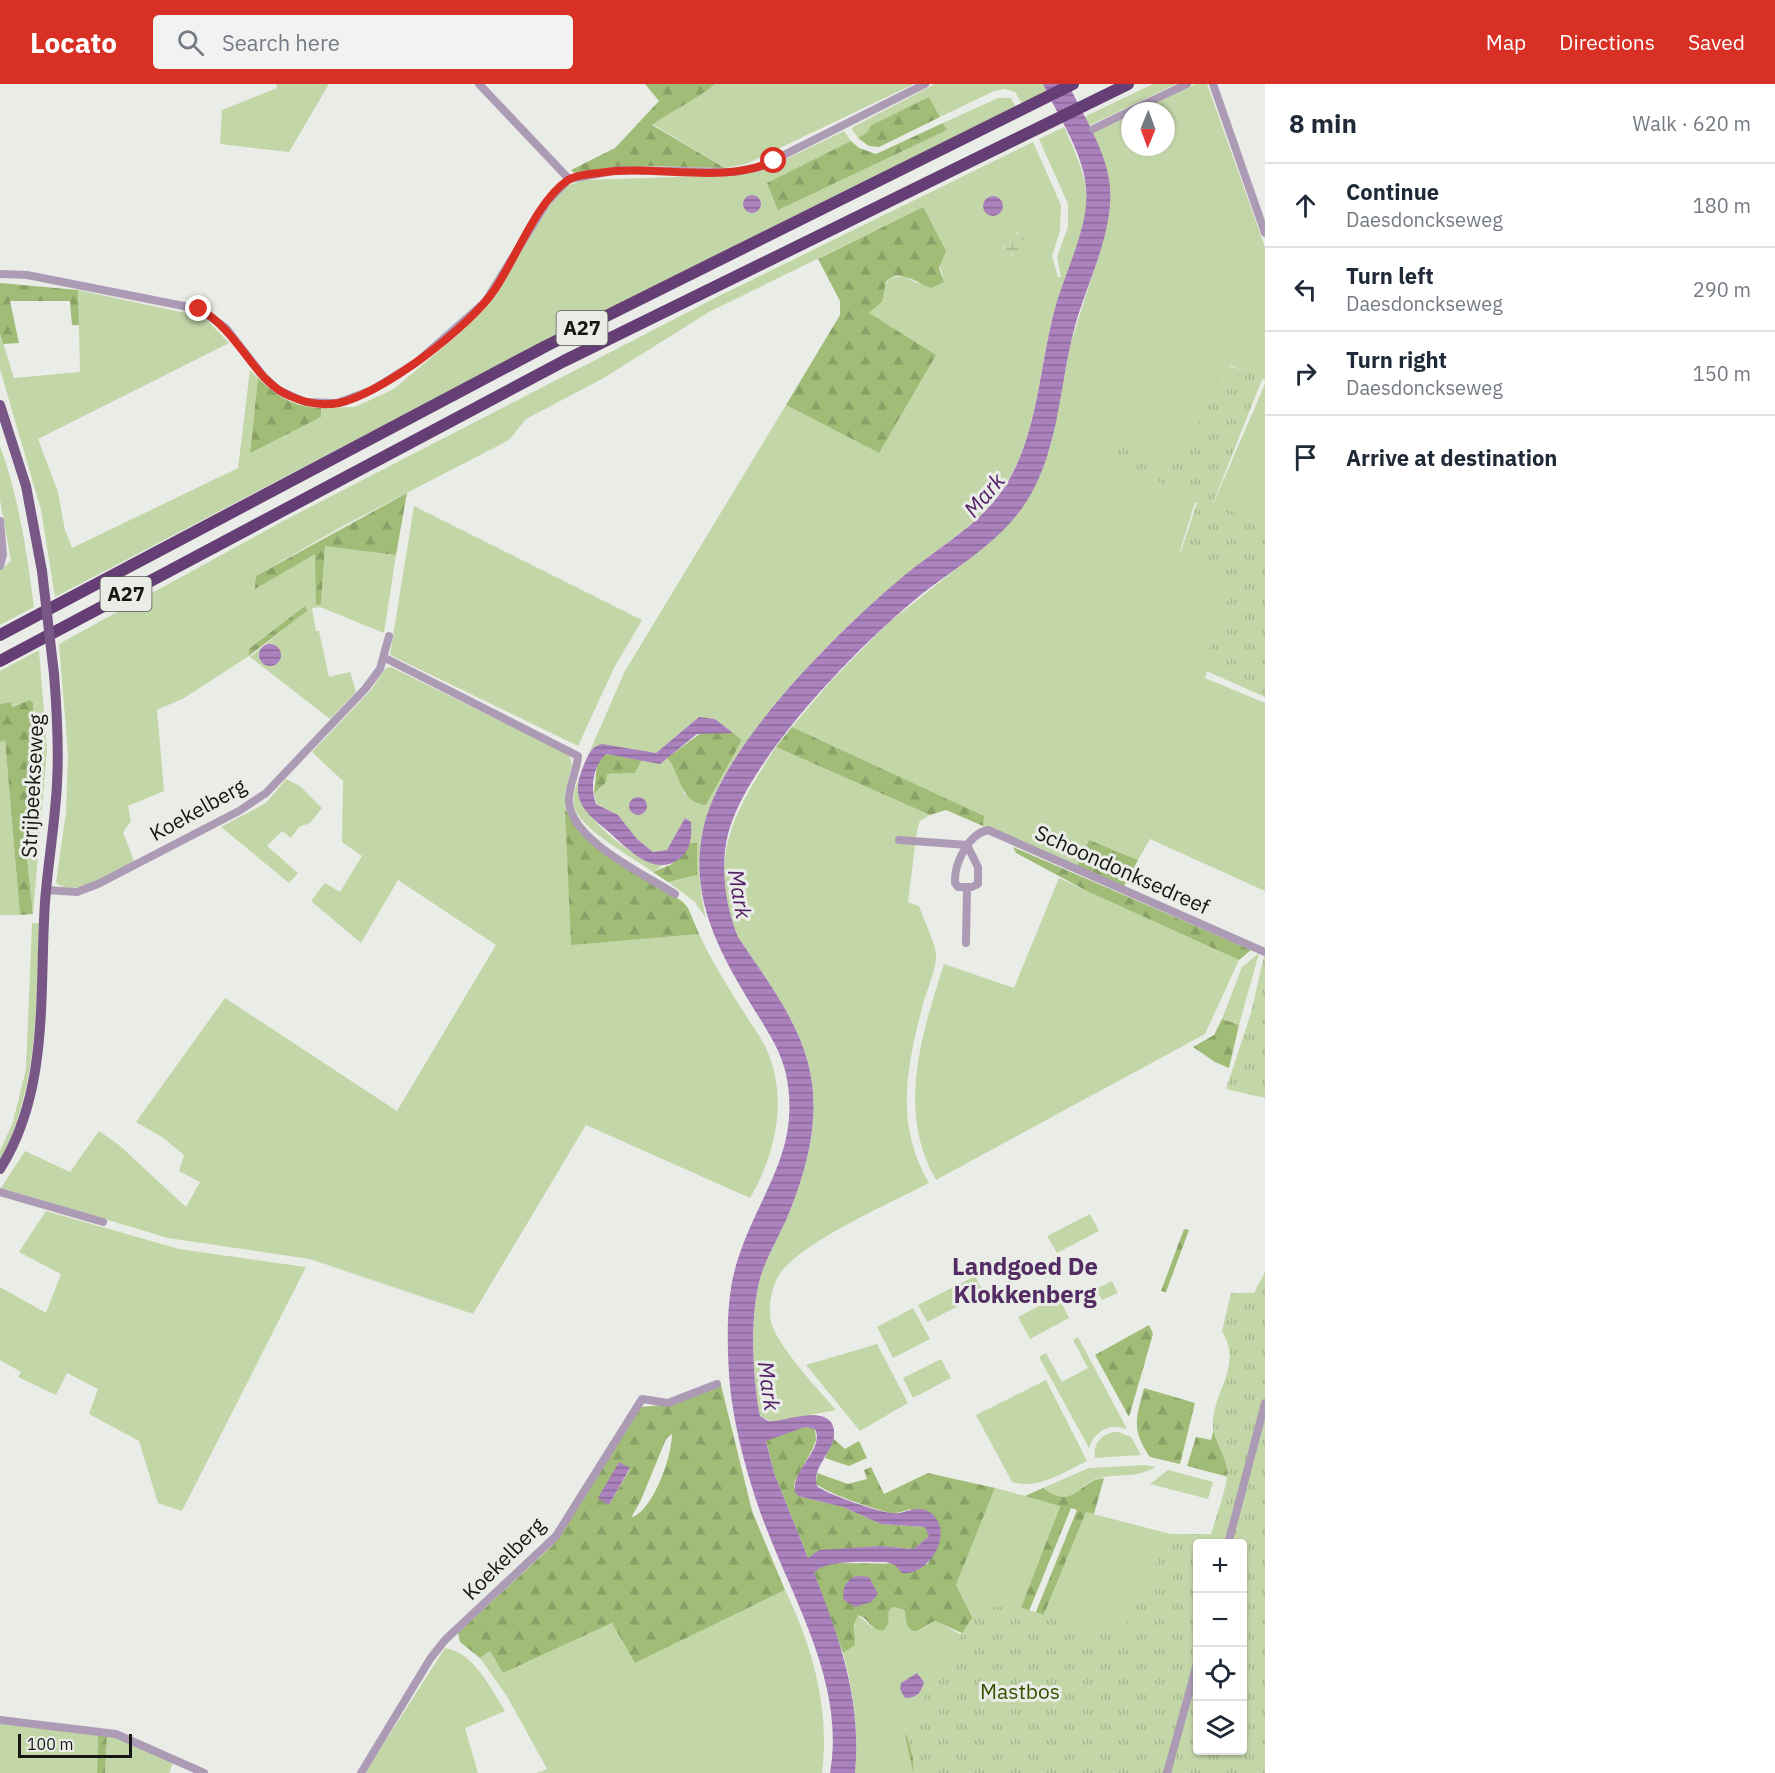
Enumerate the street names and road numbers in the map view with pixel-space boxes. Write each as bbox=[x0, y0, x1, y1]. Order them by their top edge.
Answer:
road number: A27 bbox=[556, 311, 608, 345]
road number: A27 bbox=[100, 577, 152, 611]
street label: Strijbeekseweg bbox=[14, 713, 50, 859]
street label: Koekelberg bbox=[144, 771, 251, 847]
street label: Schoondonksedreef bbox=[1031, 818, 1214, 920]
street label: Koekelberg bbox=[456, 1511, 551, 1606]

